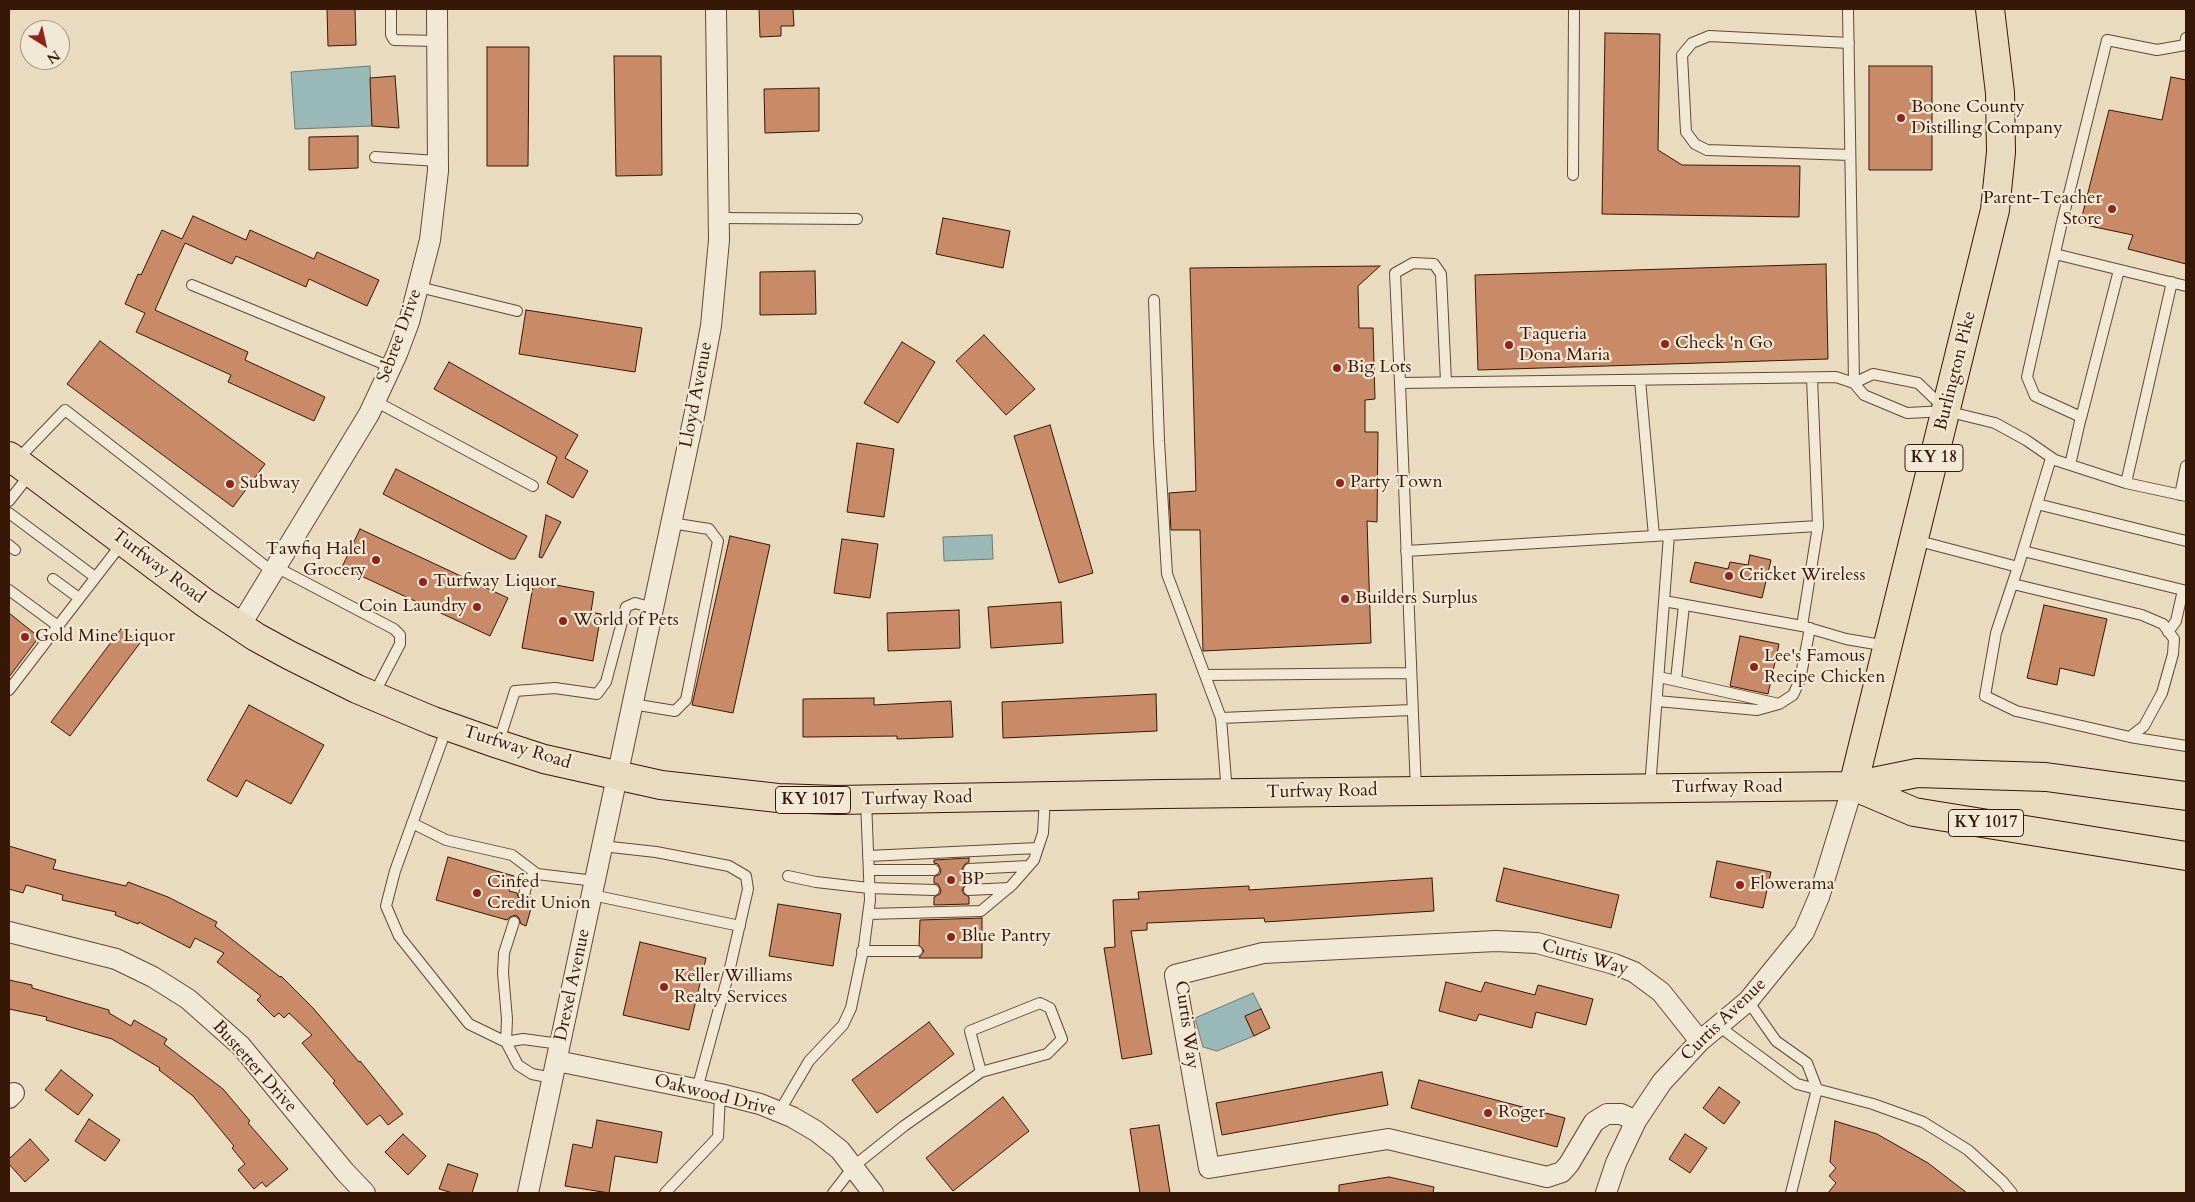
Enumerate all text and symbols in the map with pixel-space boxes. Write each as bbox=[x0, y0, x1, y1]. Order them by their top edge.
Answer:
north arrow bbox=[20, 20, 70, 70]
text: N bbox=[43, 46, 64, 68]
place label: Boone County Distilling Company bbox=[1911, 97, 2063, 140]
marker: Boone County Distilling Company bbox=[1895, 112, 1907, 124]
place label: Parent-Teacher Store bbox=[1983, 188, 2102, 230]
marker: Parent-Teacher Store bbox=[2106, 203, 2118, 215]
street label: Sebree Drive bbox=[373, 286, 427, 386]
street label: Burlington Pike bbox=[1931, 309, 1981, 433]
place label: Taqueria Dona Maria bbox=[1519, 324, 1610, 366]
place label: Check 'n Go bbox=[1675, 333, 1773, 355]
marker: Check 'n Go bbox=[1659, 338, 1671, 350]
marker: Taqueria Dona Maria bbox=[1503, 339, 1515, 351]
street label: Lloyd Avenue bbox=[676, 340, 718, 450]
place label: Big Lots bbox=[1347, 357, 1412, 379]
marker: Big Lots bbox=[1331, 362, 1343, 374]
road number: KY 18 bbox=[1905, 444, 1963, 472]
place label: Party Town bbox=[1350, 472, 1443, 494]
place label: Subway bbox=[240, 473, 300, 495]
marker: Party Town bbox=[1334, 477, 1346, 489]
marker: Subway bbox=[224, 478, 236, 490]
street label: Turfway Road bbox=[107, 525, 209, 609]
place label: Tawfiq Halel Grocery bbox=[266, 539, 366, 582]
marker: Tawfiq Halel Grocery bbox=[370, 554, 382, 566]
place label: Cricket Wireless bbox=[1739, 565, 1865, 587]
marker: Cricket Wireless bbox=[1723, 570, 1735, 582]
place label: Turfway Liquor bbox=[433, 571, 556, 593]
marker: Turfway Liquor bbox=[417, 576, 429, 588]
place label: Builders Surplus bbox=[1355, 588, 1477, 610]
marker: Builders Surplus bbox=[1339, 593, 1351, 605]
place label: Coin Laundry bbox=[359, 596, 467, 618]
marker: Coin Laundry bbox=[471, 601, 483, 613]
place label: World of Pets bbox=[573, 610, 679, 632]
marker: World of Pets bbox=[557, 615, 569, 627]
place label: Gold Mine Liquor bbox=[35, 626, 175, 648]
marker: Gold Mine Liquor bbox=[19, 631, 31, 643]
place label: Lee's Famous Recipe Chicken bbox=[1764, 646, 1885, 689]
marker: Lee's Famous Recipe Chicken bbox=[1748, 661, 1760, 673]
street label: Turfway Road bbox=[461, 721, 573, 775]
street label: Turfway Road bbox=[1671, 777, 1783, 799]
street label: Turfway Road bbox=[1266, 780, 1378, 804]
road number: KY 1017 bbox=[776, 786, 850, 814]
street label: Turfway Road bbox=[861, 787, 973, 811]
road number: KY 1017 bbox=[1948, 810, 2024, 836]
place label: BP bbox=[961, 869, 984, 891]
place label: Cinfed Credit Union bbox=[487, 872, 591, 914]
marker: BP bbox=[945, 874, 957, 886]
place label: Flowerama bbox=[1750, 874, 1835, 896]
marker: Flowerama bbox=[1734, 879, 1746, 891]
marker: Cinfed Credit Union bbox=[471, 887, 483, 899]
place label: Blue Pantry bbox=[961, 926, 1051, 948]
street label: Drexel Avenue bbox=[551, 927, 595, 1043]
marker: Blue Pantry bbox=[945, 931, 957, 943]
street label: Curtis Way bbox=[1539, 935, 1631, 981]
place label: Keller Williams Realty Services bbox=[674, 966, 792, 1009]
street label: Curtis Avenue bbox=[1677, 974, 1771, 1066]
street label: Curtis Way bbox=[1169, 979, 1203, 1071]
marker: Keller Williams Realty Services bbox=[658, 981, 670, 993]
street label: Bustetter Drive bbox=[207, 1016, 301, 1118]
street label: Oakwood Drive bbox=[652, 1070, 778, 1122]
place label: Roger bbox=[1498, 1102, 1545, 1124]
marker: Roger bbox=[1482, 1107, 1494, 1119]

